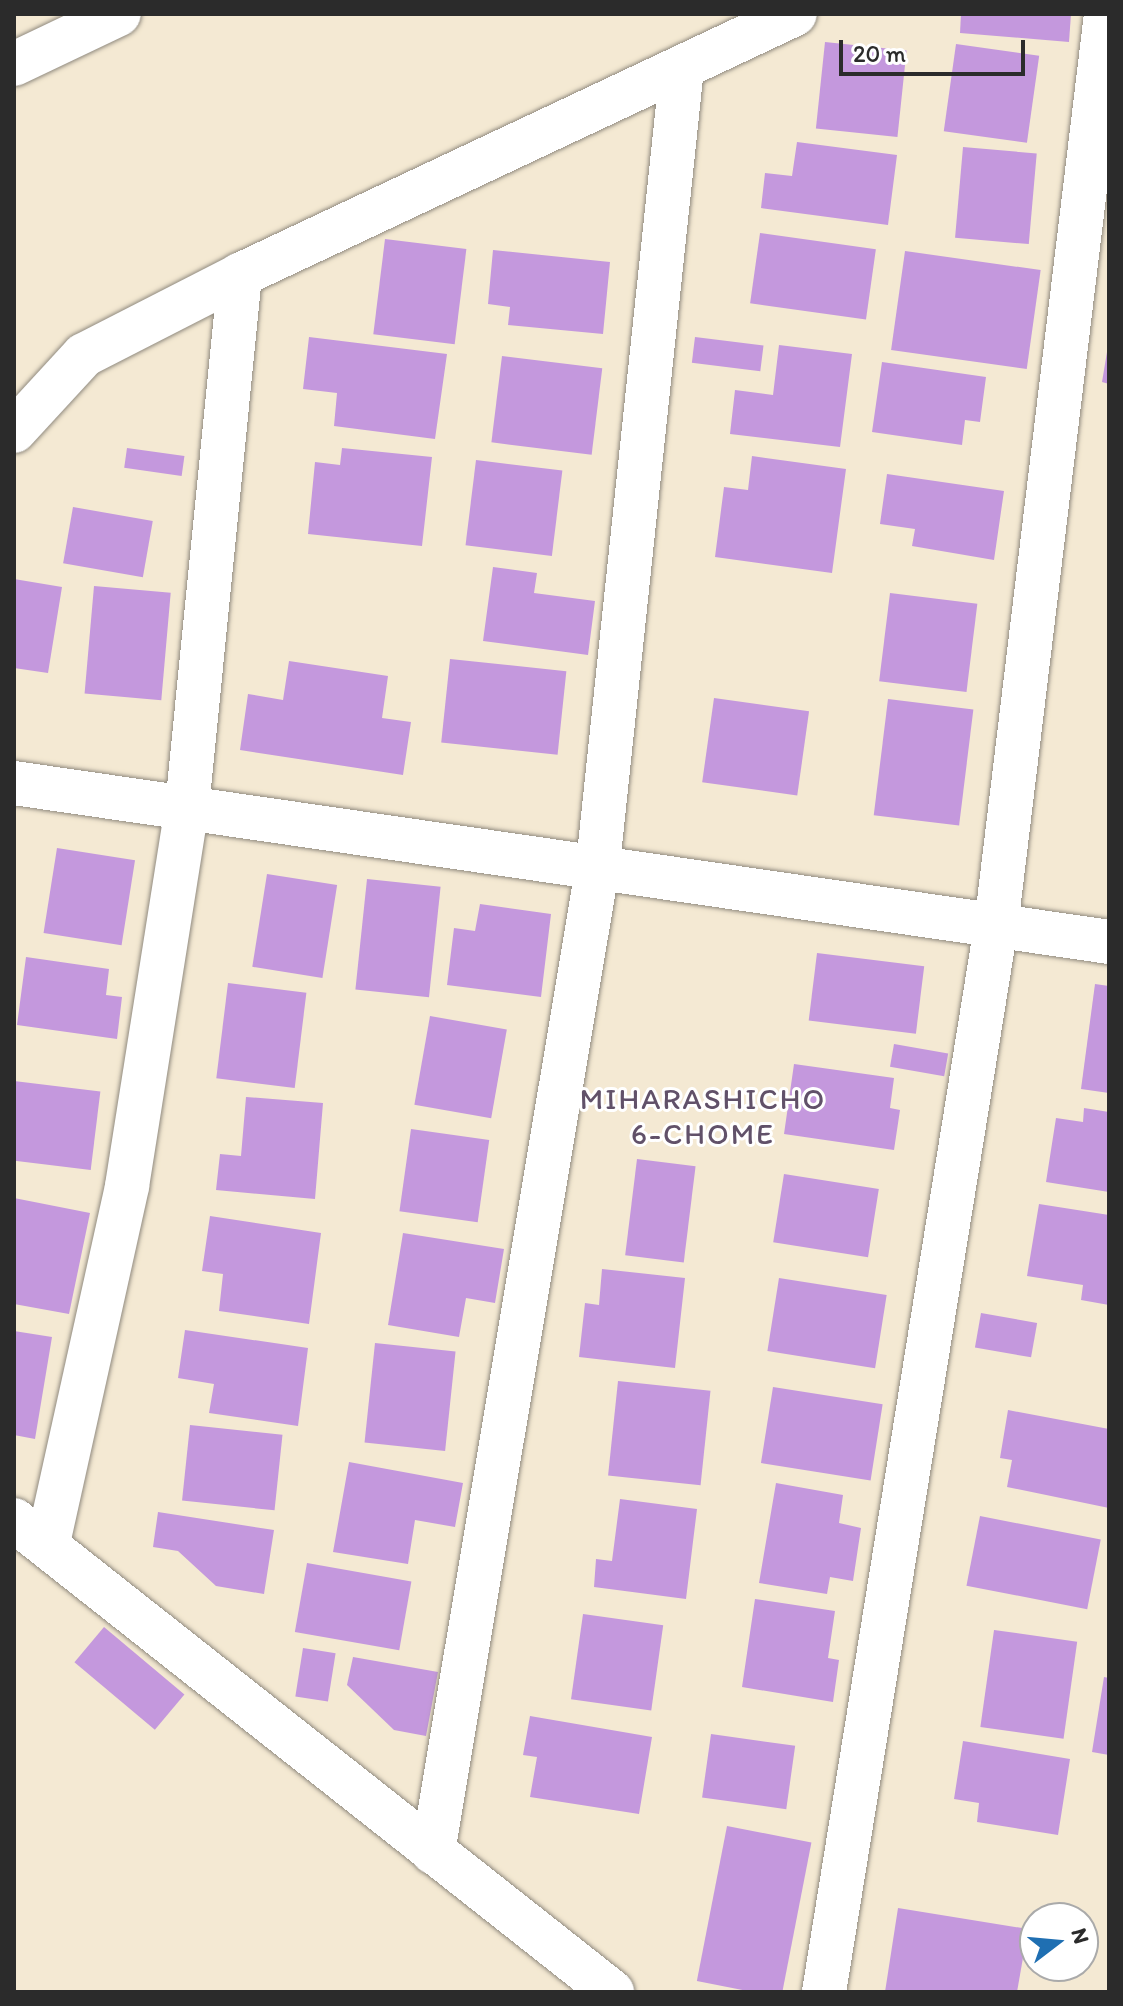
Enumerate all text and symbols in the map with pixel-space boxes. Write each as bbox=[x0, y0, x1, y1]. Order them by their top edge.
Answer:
scale bar bbox=[843, 24, 1029, 74]
text: 20 m bbox=[853, 39, 906, 68]
district label: MIHARASHICHO 6-CHOME bbox=[580, 1081, 826, 1152]
north arrow bbox=[1019, 1902, 1099, 1982]
text: N bbox=[1066, 1925, 1096, 1947]

